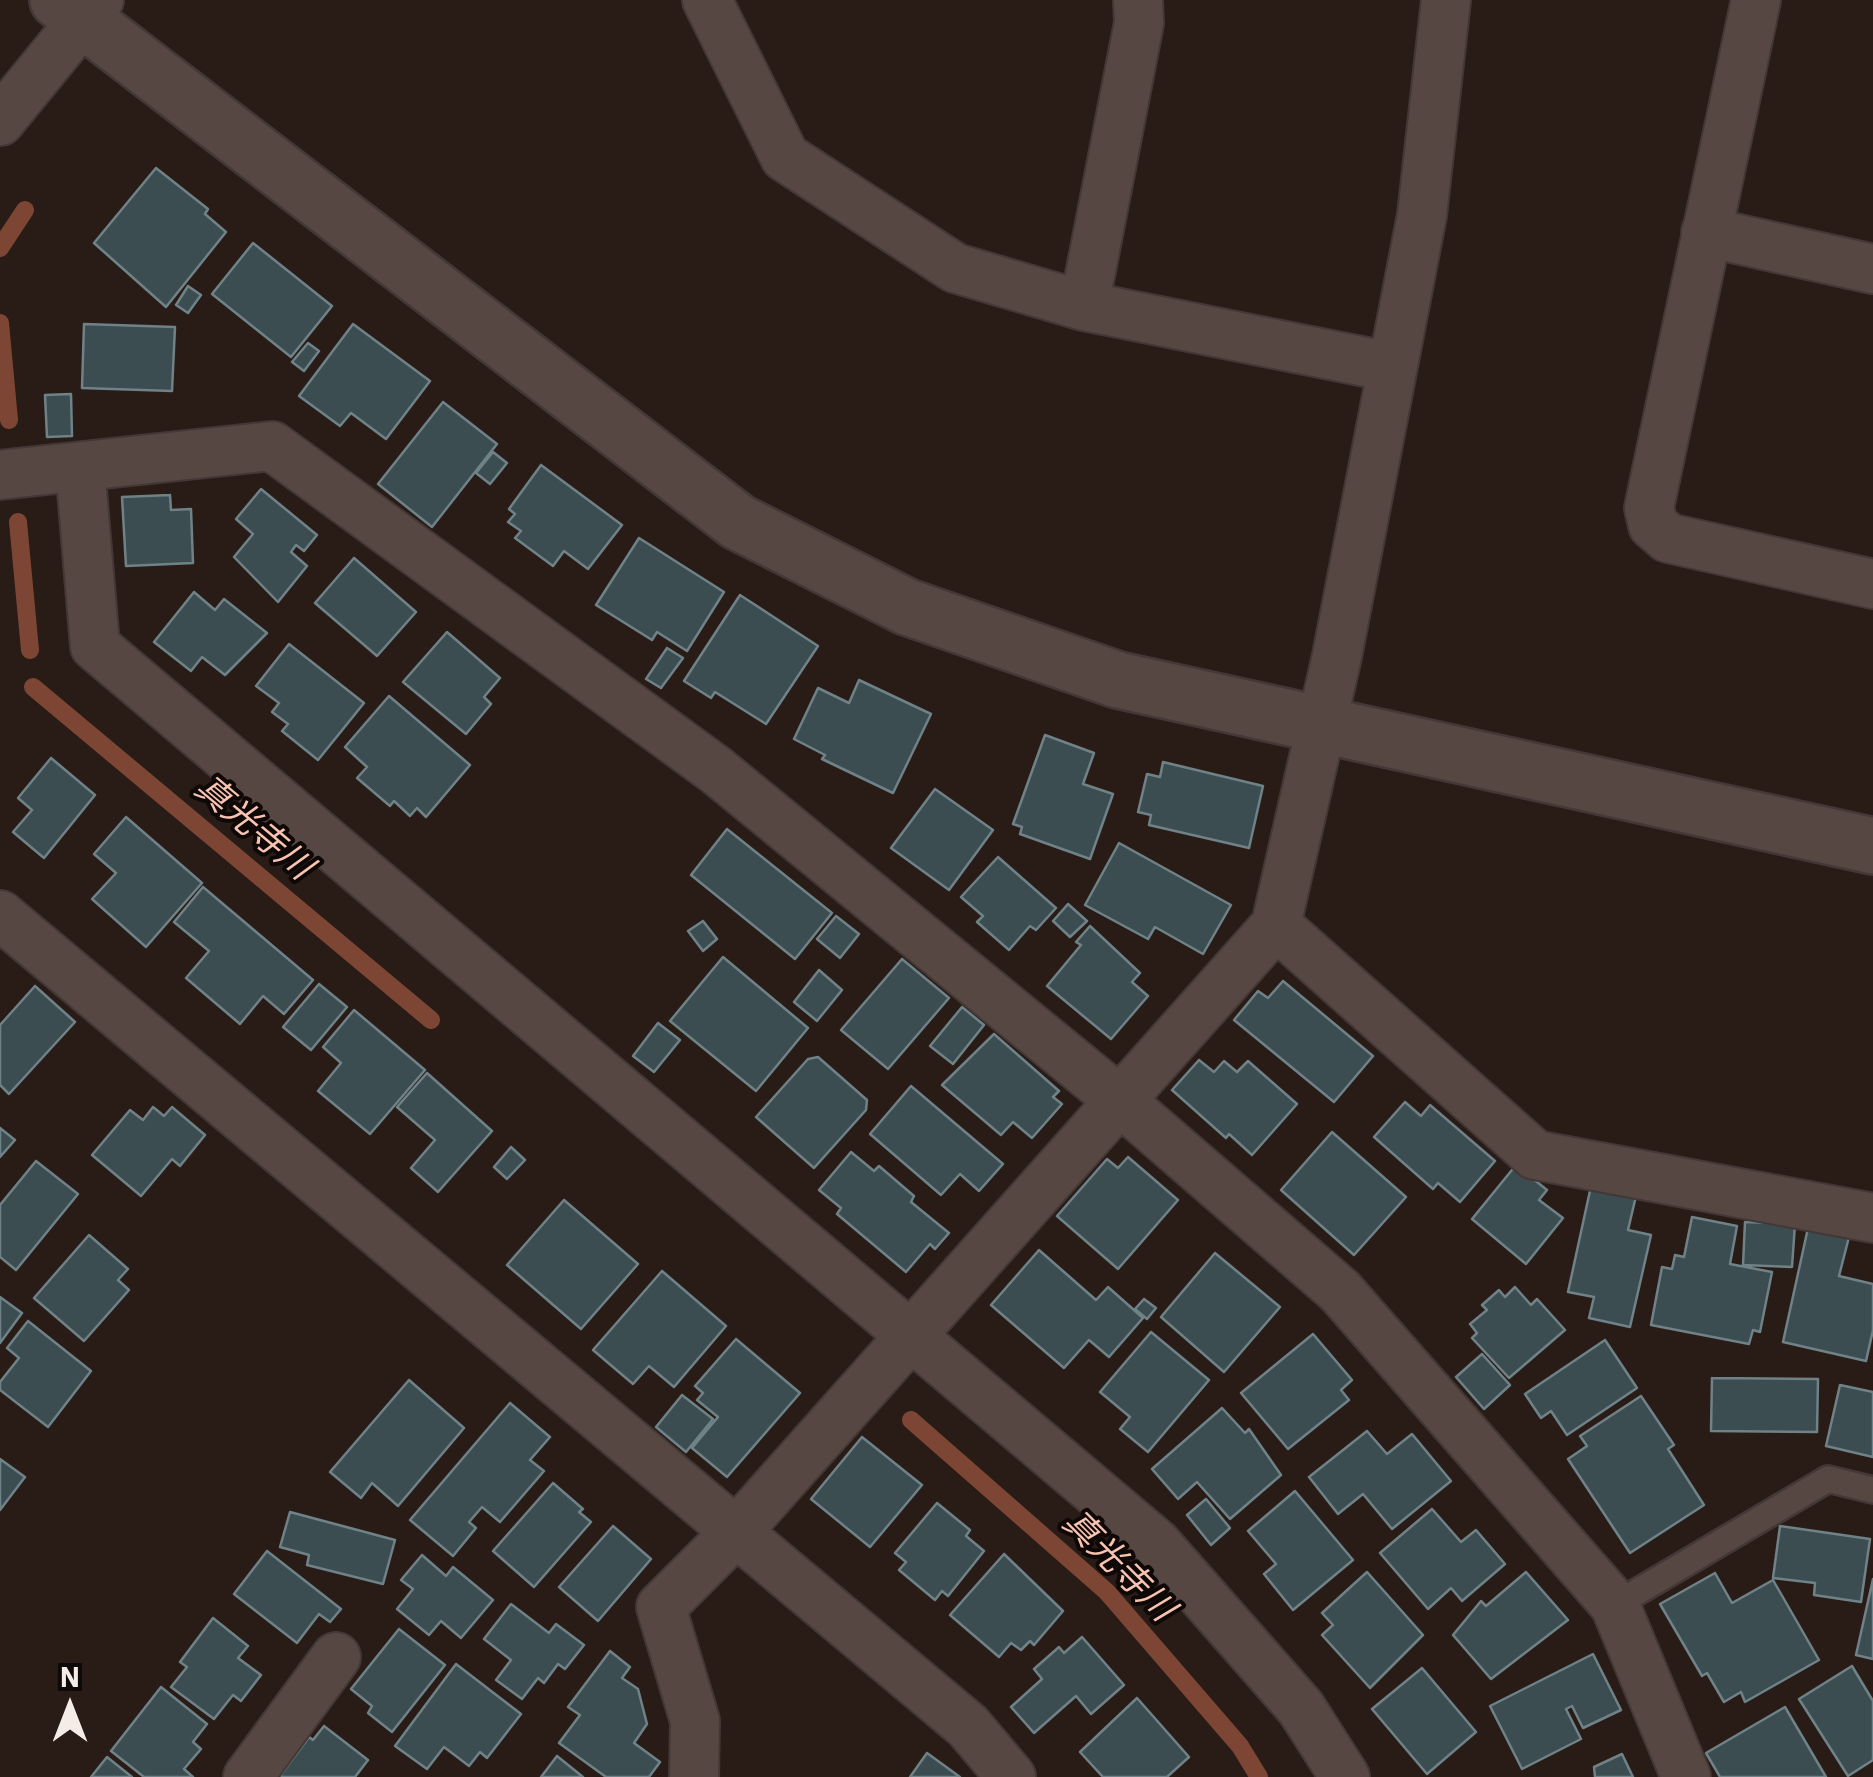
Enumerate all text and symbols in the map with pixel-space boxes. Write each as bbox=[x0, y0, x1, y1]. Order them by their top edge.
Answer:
water label: 真光寺川 bbox=[186, 767, 320, 889]
water label: 真光寺川 bbox=[1054, 1502, 1182, 1630]
north arrow bbox=[20, 1657, 120, 1757]
text: N bbox=[60, 1658, 80, 1695]

